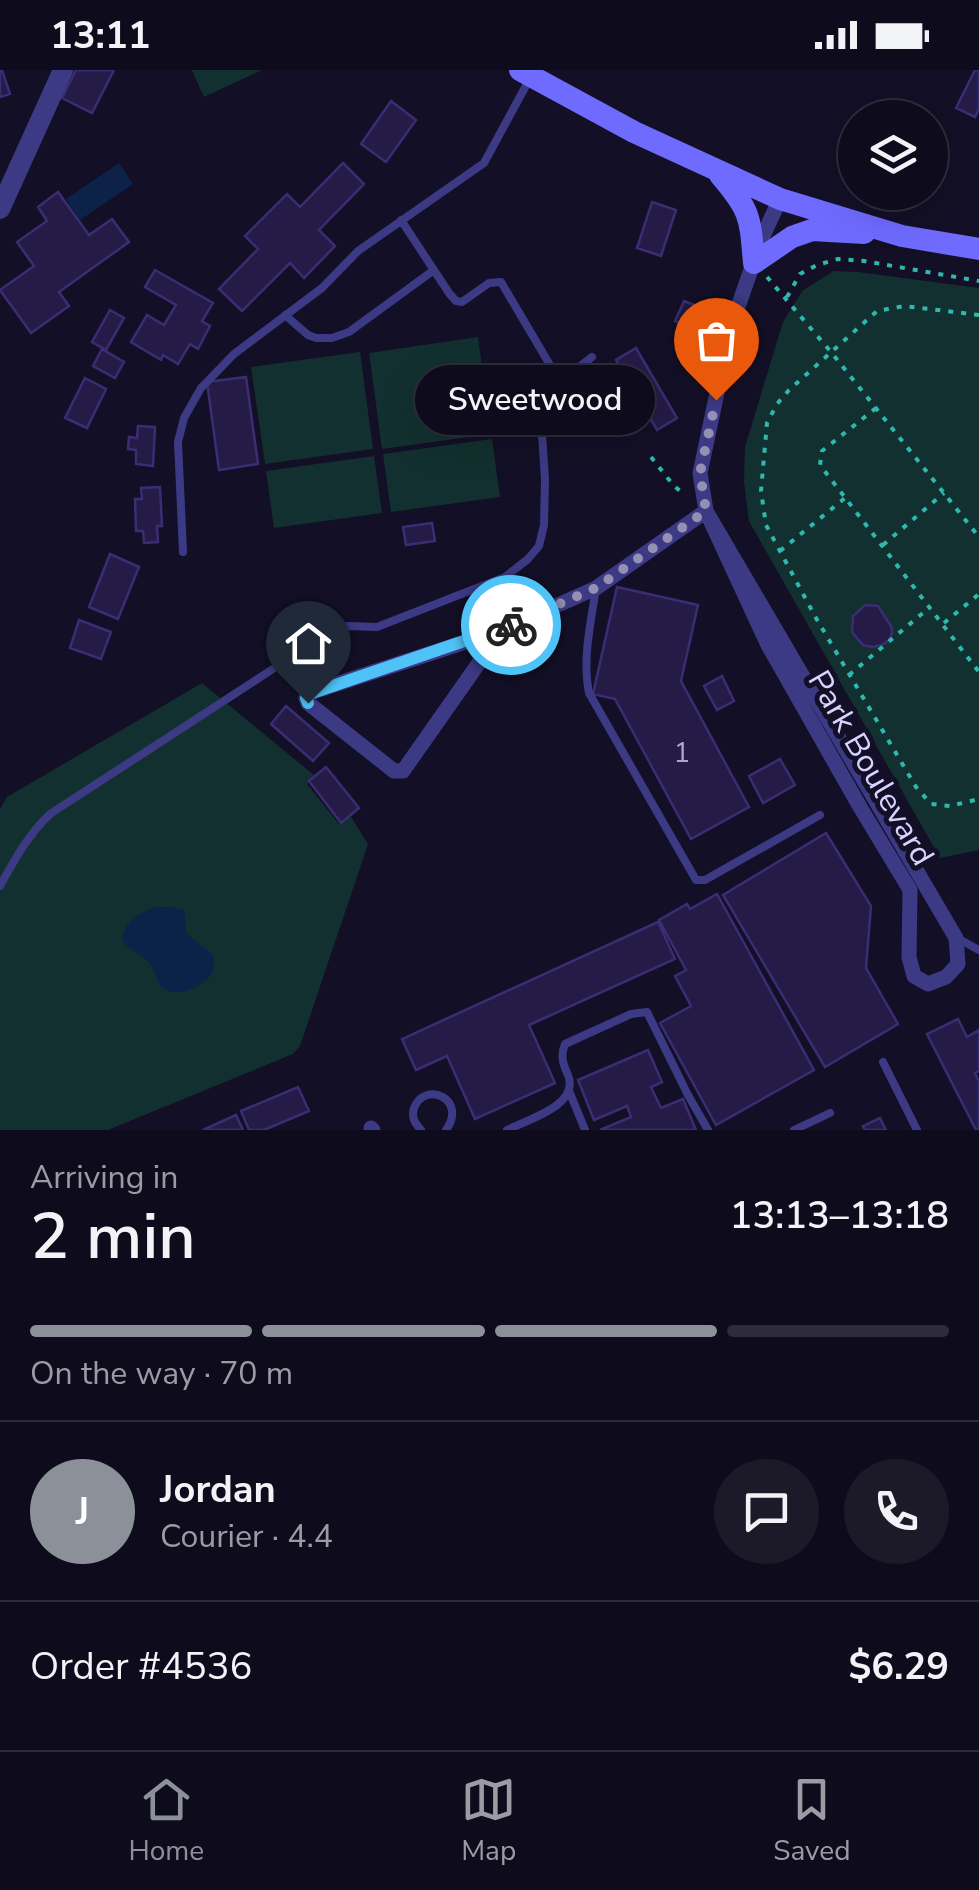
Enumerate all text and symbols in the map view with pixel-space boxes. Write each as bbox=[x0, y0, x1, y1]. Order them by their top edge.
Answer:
text: 13:11 bbox=[50, 10, 151, 61]
map controls bbox=[838, 100, 948, 210]
button: layers bbox=[838, 100, 948, 210]
pin bbox=[674, 298, 759, 401]
icon: bag bbox=[689, 313, 744, 368]
callout: Sweetwood bbox=[416, 365, 656, 435]
text: Sweetwood bbox=[448, 378, 622, 421]
courier bbox=[461, 575, 561, 675]
icon: bike bbox=[484, 598, 539, 653]
pin bbox=[266, 601, 351, 704]
icon: home bbox=[281, 616, 336, 671]
street label: Park Boulevard bbox=[798, 663, 944, 873]
house number: 1 bbox=[674, 734, 690, 772]
text: Arriving in bbox=[30, 1156, 178, 1199]
text: 13:13–13:18 bbox=[730, 1190, 949, 1241]
text: 2 min bbox=[30, 1192, 196, 1281]
text: On the way · 70 m bbox=[30, 1352, 293, 1395]
button: chat bbox=[714, 1459, 819, 1564]
button: phone bbox=[844, 1459, 949, 1564]
text: Jordan bbox=[160, 1464, 276, 1515]
text: J bbox=[76, 1486, 89, 1537]
text: Courier · 4.4 bbox=[160, 1515, 333, 1558]
text: Order #4536 bbox=[30, 1641, 252, 1692]
text: $6.29 bbox=[848, 1641, 949, 1692]
tab: Home bbox=[128, 1772, 204, 1870]
tab: Map bbox=[461, 1772, 516, 1870]
tab: Saved bbox=[773, 1772, 851, 1870]

